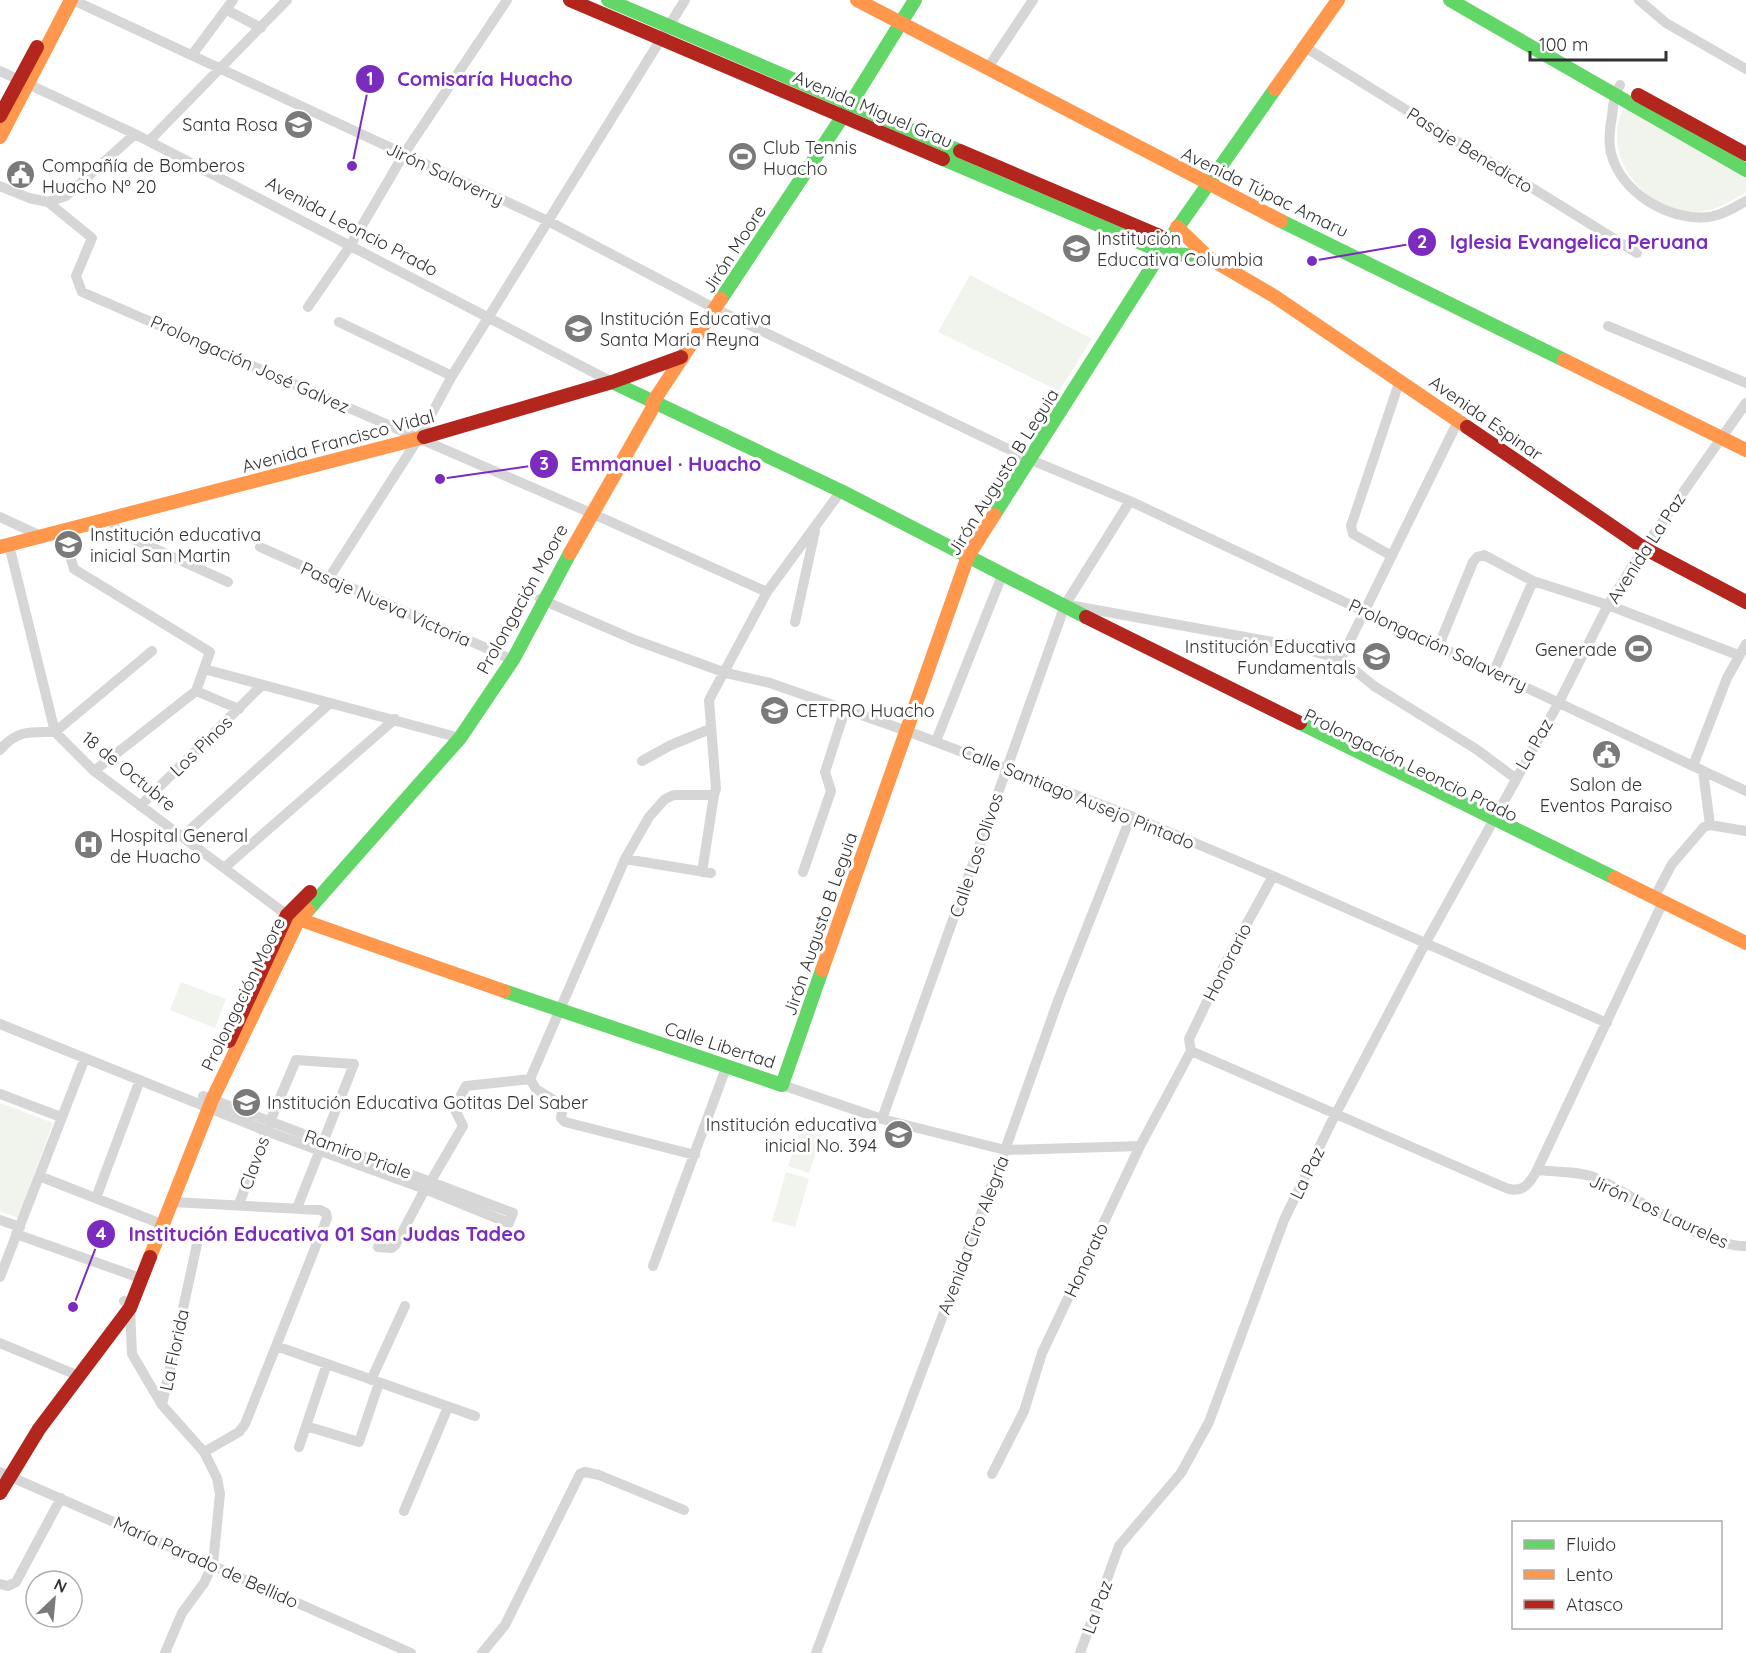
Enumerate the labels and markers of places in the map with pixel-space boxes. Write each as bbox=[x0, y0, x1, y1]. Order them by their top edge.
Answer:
callout: Comisaría Huacho bbox=[355, 60, 584, 98]
school or university icon: Santa Rosa bbox=[283, 108, 315, 140]
place label: Santa Rosa bbox=[182, 113, 278, 136]
place label: Club Tennis Huacho bbox=[763, 136, 857, 180]
sports icon: Club Tennis Huacho bbox=[726, 141, 758, 173]
place label: Compañía de Bomberos Huacho Nº 20 bbox=[42, 154, 245, 198]
public building icon: Compañía de Bomberos Huacho Nº 20 bbox=[5, 159, 37, 191]
callout: Iglesia Evangelica Peruana bbox=[1407, 223, 1720, 261]
place label: Institución Educativa Columbia bbox=[1097, 227, 1263, 271]
school or university icon: Institución Educativa Columbia bbox=[1060, 232, 1092, 264]
place label: Institución Educativa Santa Maria Reyna bbox=[600, 307, 771, 351]
school or university icon: Institución Educativa Santa Maria Reyna bbox=[563, 312, 595, 344]
callout: Emmanuel · Huacho bbox=[529, 445, 774, 483]
place label: Institución educativa inicial San Martin bbox=[90, 523, 261, 567]
school or university icon: Institución educativa inicial San Martin bbox=[53, 528, 85, 560]
sports icon: Generade bbox=[1622, 633, 1654, 665]
place label: Institución Educativa Fundamentals bbox=[1185, 635, 1356, 679]
place label: Generade bbox=[1535, 638, 1617, 661]
school or university icon: Institución Educativa Fundamentals bbox=[1361, 640, 1393, 672]
school or university icon: CETPRO Huacho bbox=[759, 694, 791, 726]
place label: CETPRO Huacho bbox=[796, 699, 935, 722]
public building icon: Salon de Eventos Paraiso bbox=[1590, 739, 1622, 771]
place label: Salon de Eventos Paraiso bbox=[1540, 773, 1672, 817]
place label: Hospital General de Huacho bbox=[110, 824, 248, 868]
hospital icon: Hospital General de Huacho bbox=[73, 829, 105, 861]
school or university icon: Institución Educativa Gotitas Del Saber bbox=[230, 1086, 262, 1118]
place label: Institución Educativa Gotitas Del Saber bbox=[267, 1091, 588, 1114]
place label: Institución educativa inicial No. 394 bbox=[706, 1113, 877, 1157]
school or university icon: Institución educativa inicial No. 394 bbox=[882, 1118, 914, 1150]
callout: Institución Educativa 01 San Judas Tadeo bbox=[86, 1215, 537, 1253]

